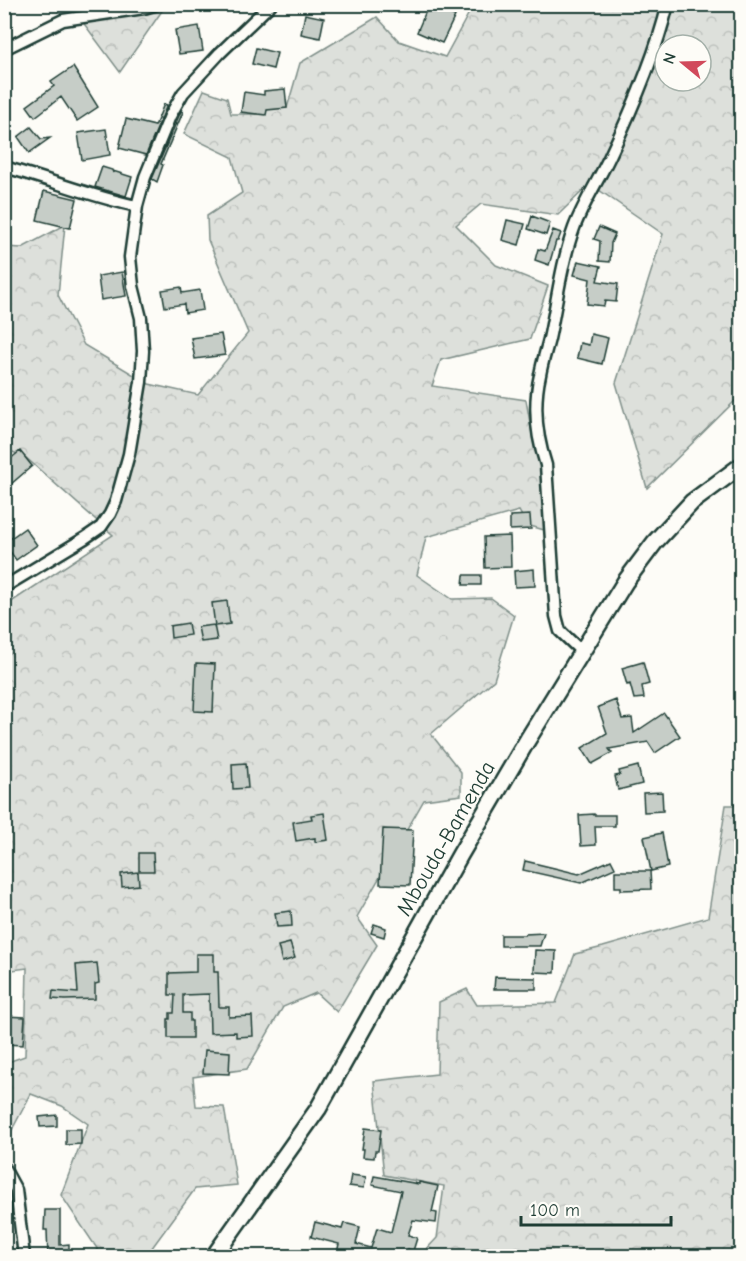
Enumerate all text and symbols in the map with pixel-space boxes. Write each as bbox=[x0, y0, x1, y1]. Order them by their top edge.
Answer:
north arrow bbox=[653, 33, 713, 93]
text: N bbox=[660, 51, 680, 66]
street label: Mbouda-Bamenda bbox=[391, 757, 501, 920]
scale bar bbox=[521, 1189, 671, 1227]
text: 100 m bbox=[530, 1200, 580, 1221]

